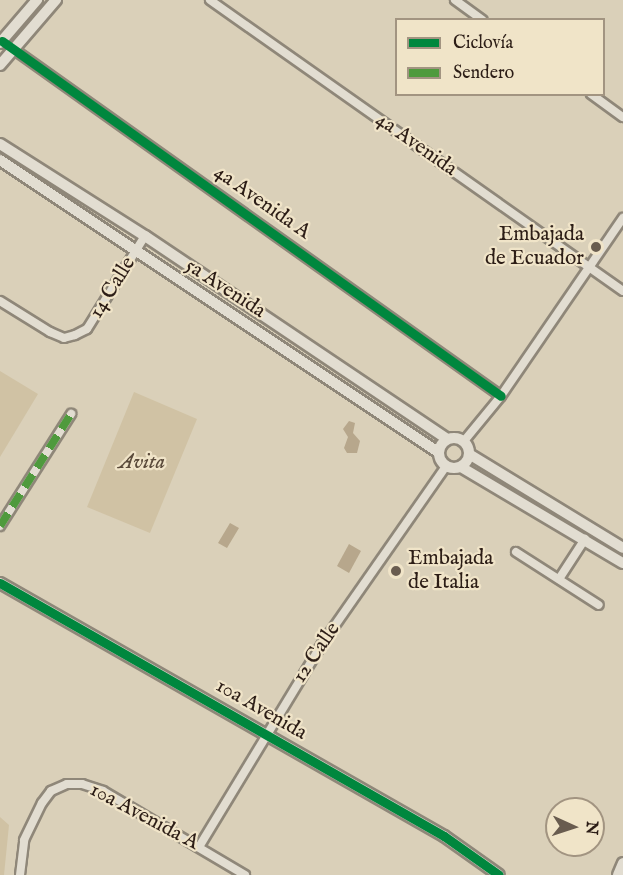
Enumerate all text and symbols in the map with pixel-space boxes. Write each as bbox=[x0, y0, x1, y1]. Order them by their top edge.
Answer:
legend bbox=[395, 18, 605, 96]
text: Ciclovía bbox=[453, 32, 513, 55]
text: Sendero bbox=[453, 62, 514, 85]
street label: 4a Avenida bbox=[370, 108, 462, 182]
street label: 4a Avenida A bbox=[209, 160, 315, 246]
place label: Embajada de Ecuador bbox=[485, 222, 584, 272]
marker: Embajada de Ecuador bbox=[589, 240, 603, 254]
street label: 14 Calle bbox=[84, 253, 142, 323]
street label: 5a Avenida bbox=[180, 254, 270, 324]
park label: Avita bbox=[119, 450, 165, 476]
place label: Embajada de Italia bbox=[408, 546, 493, 596]
marker: Embajada de Italia bbox=[389, 564, 403, 578]
street label: 12 Calle bbox=[288, 618, 346, 688]
street label: 10a Avenida bbox=[211, 674, 311, 746]
street label: 10a Avenida A bbox=[85, 778, 203, 856]
north arrow bbox=[545, 797, 605, 857]
text: N bbox=[581, 820, 601, 835]

